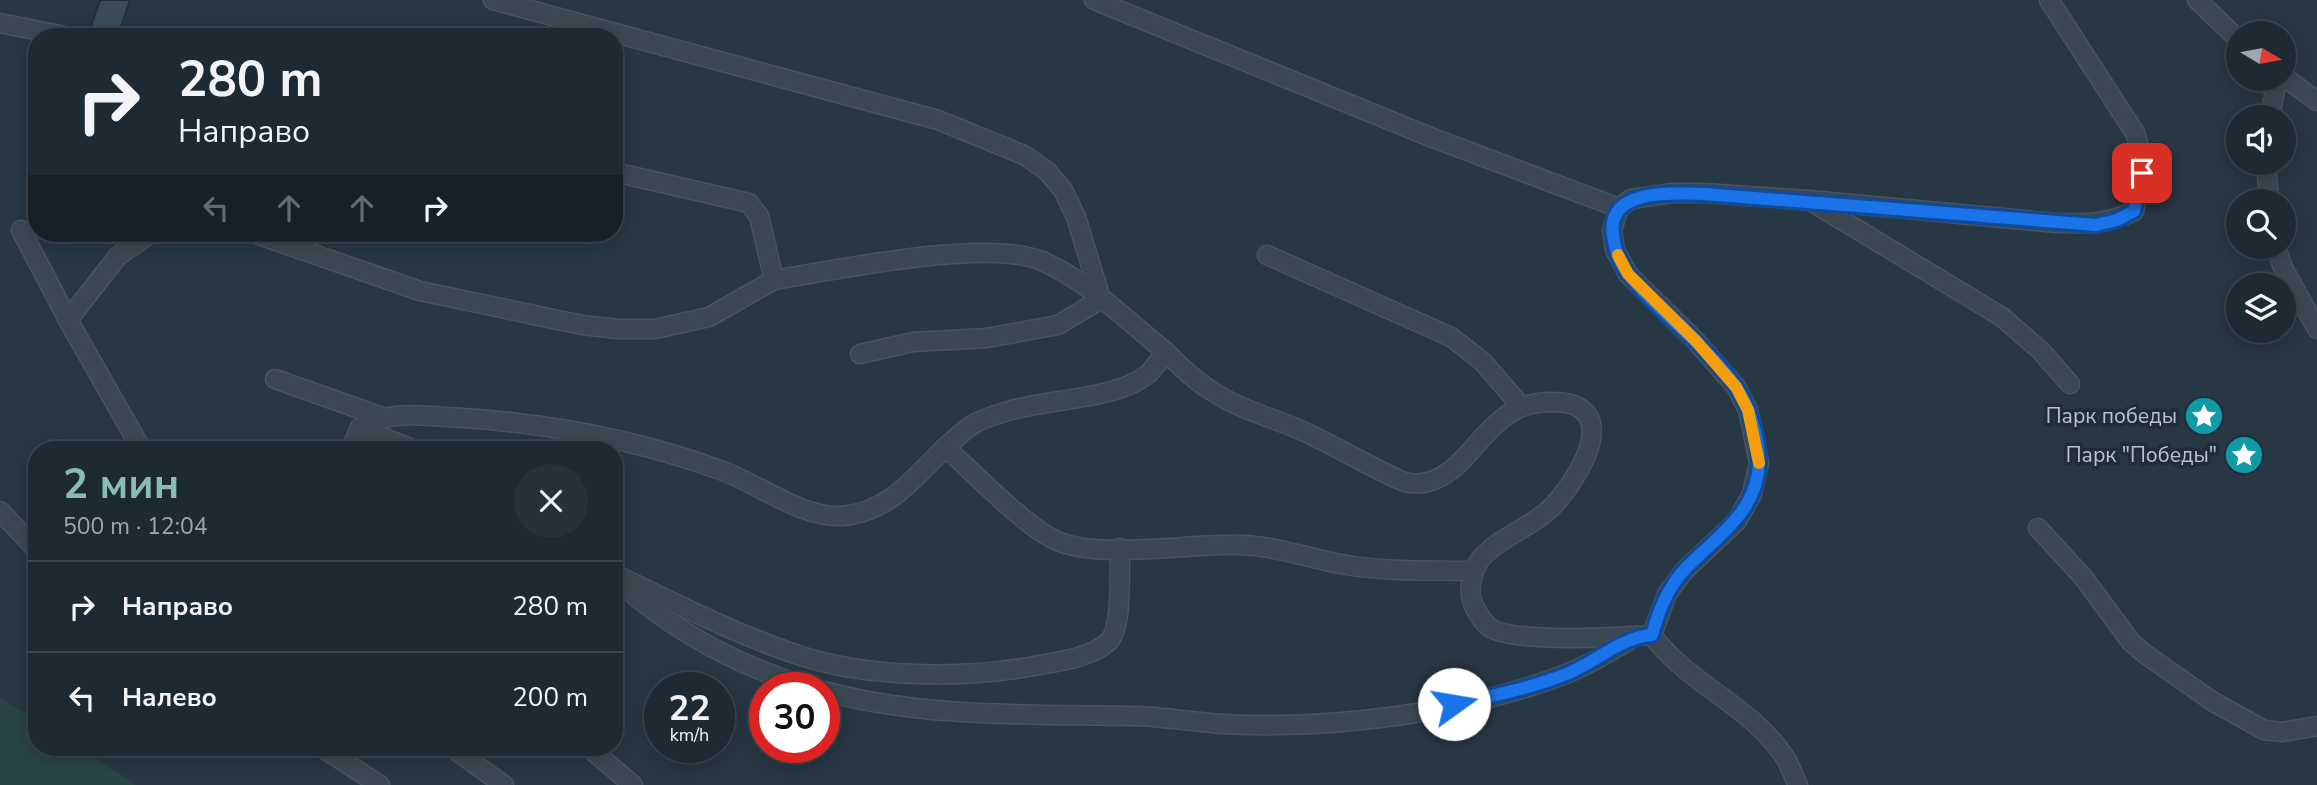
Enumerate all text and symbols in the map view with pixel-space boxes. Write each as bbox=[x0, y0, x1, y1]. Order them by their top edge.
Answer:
north arrow bbox=[2226, 21, 2296, 91]
map controls bbox=[2226, 21, 2296, 343]
text: 280 m bbox=[178, 46, 322, 113]
icon: right bbox=[63, 56, 154, 147]
button: sound bbox=[2226, 105, 2296, 175]
text: Направо bbox=[178, 110, 310, 153]
pin bbox=[2112, 143, 2172, 203]
icon: arrive bbox=[2123, 154, 2161, 192]
icon: left bbox=[197, 189, 235, 227]
icon: ahead bbox=[270, 189, 308, 227]
icon: ahead bbox=[343, 189, 381, 227]
icon: right bbox=[416, 189, 454, 227]
button: search bbox=[2226, 189, 2296, 259]
button: layers bbox=[2226, 273, 2296, 343]
place icon: Парк победы bbox=[2183, 395, 2225, 437]
place label: Парк победы bbox=[2046, 402, 2177, 430]
place icon: Парк "Победы" bbox=[2223, 434, 2265, 476]
place label: Парк "Победы" bbox=[2066, 441, 2217, 469]
text: 2 мин bbox=[63, 456, 179, 513]
button: close bbox=[514, 464, 588, 538]
text: 500 m · 12:04 bbox=[63, 511, 208, 542]
icon: right bbox=[63, 588, 101, 626]
text: Направо bbox=[122, 589, 233, 624]
text: 280 m bbox=[512, 589, 588, 624]
position arrow bbox=[1417, 667, 1491, 741]
speed limit sign: 30 bbox=[749, 672, 840, 763]
icon: left bbox=[63, 679, 101, 717]
text: Налево bbox=[122, 680, 217, 715]
text: 200 m bbox=[512, 680, 588, 715]
text: 22 bbox=[668, 685, 711, 732]
text: km/h bbox=[670, 723, 709, 747]

